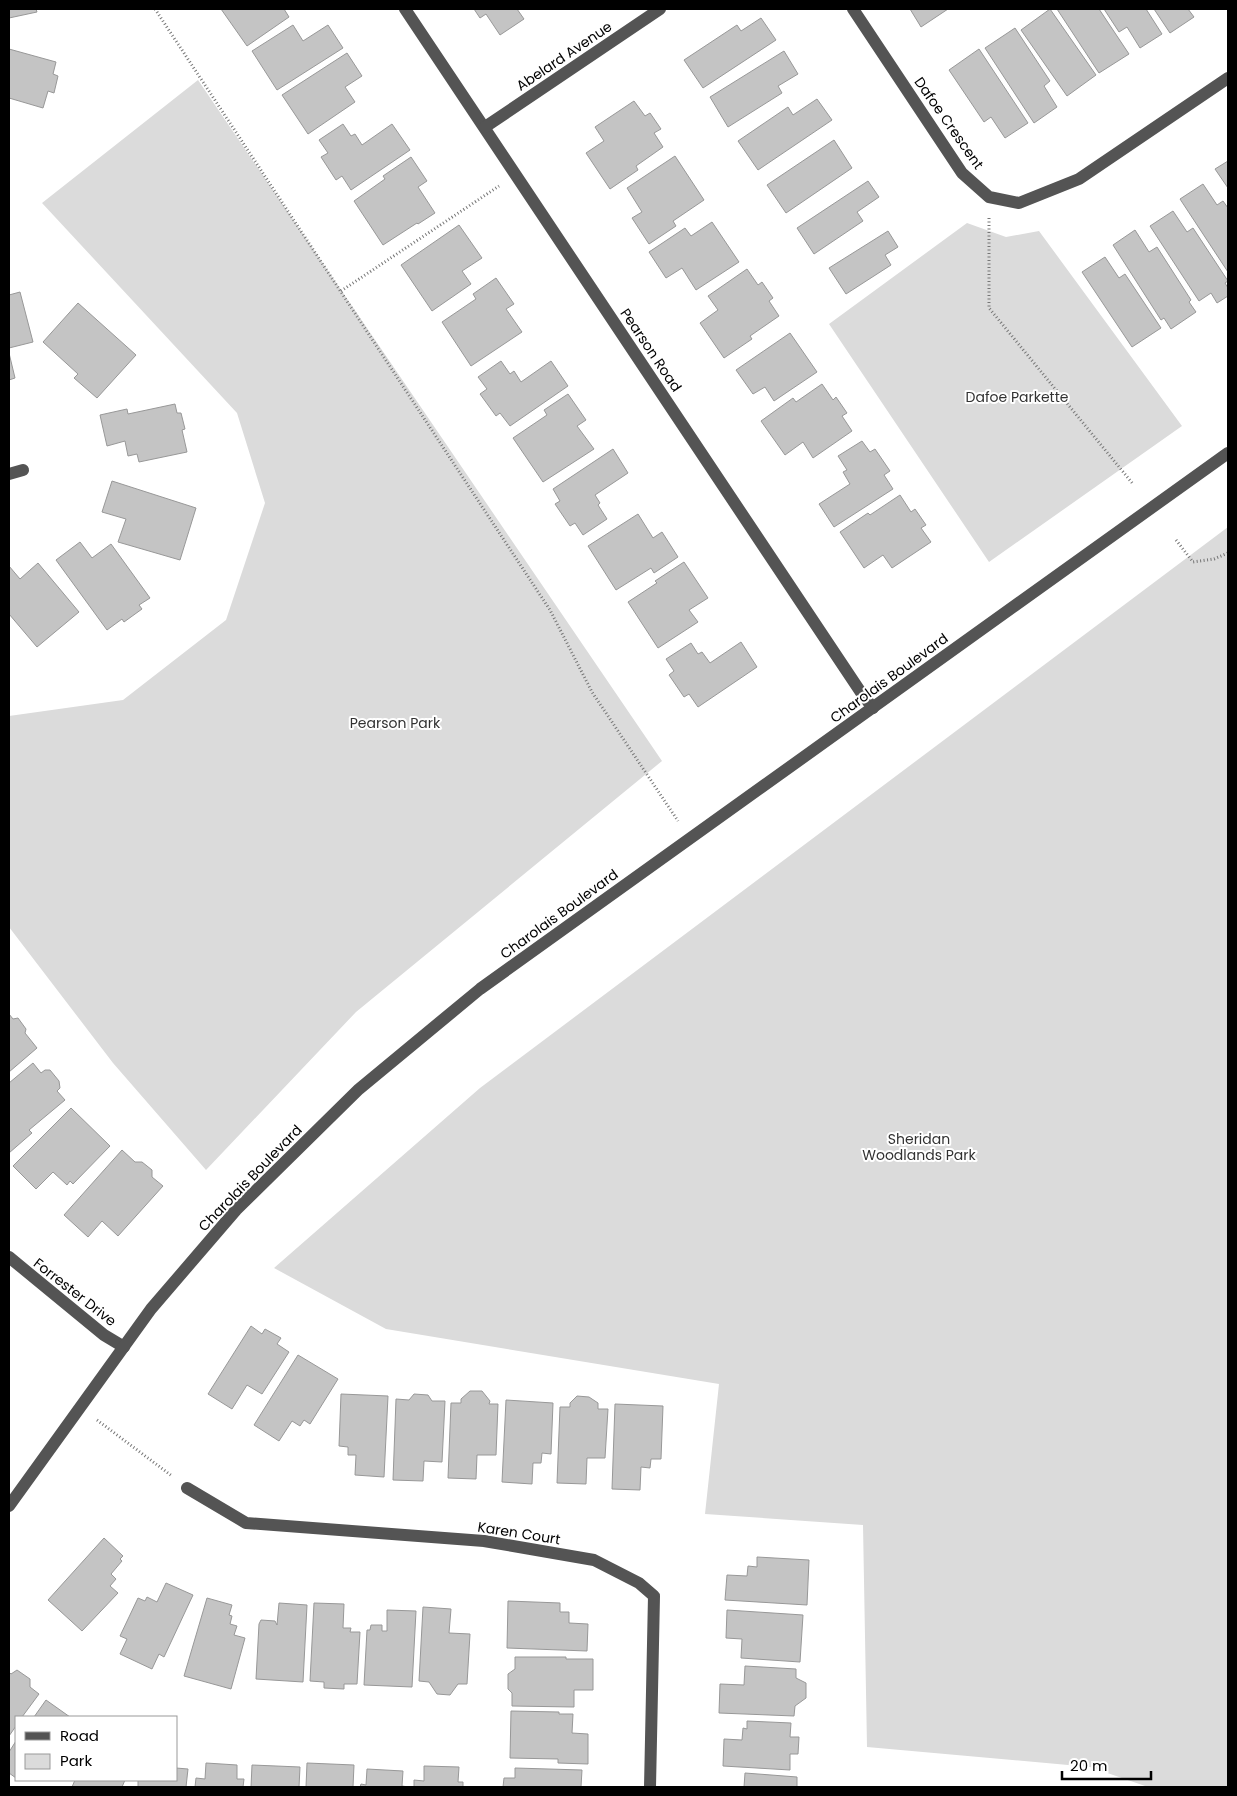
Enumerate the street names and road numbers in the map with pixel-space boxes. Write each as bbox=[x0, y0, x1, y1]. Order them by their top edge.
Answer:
street label: Abelard Avenue bbox=[512, 16, 616, 95]
street label: Dafoe Crescent bbox=[910, 73, 988, 173]
street label: Pearson Road bbox=[616, 304, 686, 396]
street label: Charolais Boulevard bbox=[826, 628, 952, 728]
street label: Charolais Boulevard bbox=[496, 864, 622, 964]
street label: Charolais Boulevard bbox=[194, 1120, 306, 1236]
street label: Forrester Drive bbox=[29, 1253, 121, 1331]
street label: Karen Court bbox=[476, 1517, 562, 1549]

